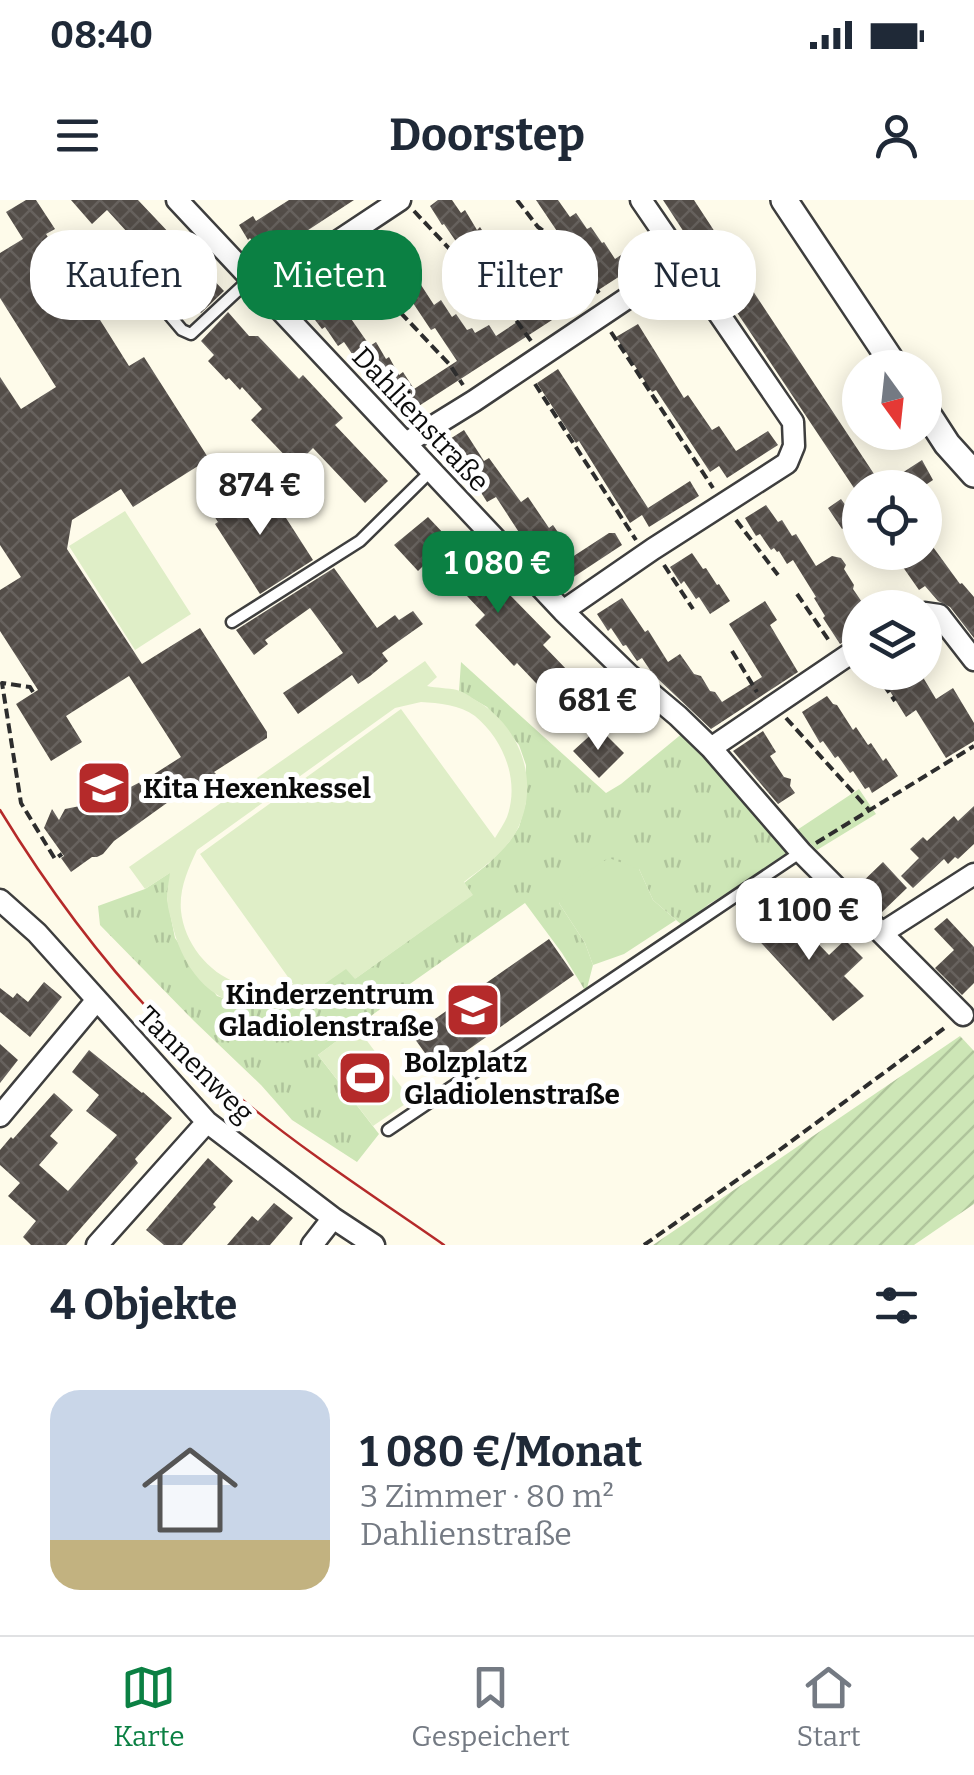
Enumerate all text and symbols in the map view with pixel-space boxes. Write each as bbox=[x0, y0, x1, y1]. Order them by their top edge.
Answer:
text: 08:40 bbox=[50, 12, 153, 58]
icon: menu bbox=[50, 108, 105, 163]
text: Doorstep bbox=[389, 108, 585, 162]
icon: person bbox=[869, 108, 924, 163]
chip: Kaufen bbox=[30, 230, 217, 320]
chip: Mieten bbox=[237, 230, 422, 320]
chip: Filter bbox=[442, 230, 598, 320]
chip: Neu bbox=[618, 230, 756, 320]
street label: Dahlienstraße bbox=[345, 340, 496, 498]
north arrow bbox=[842, 350, 942, 450]
map controls bbox=[842, 350, 942, 690]
pin: 874 € bbox=[190, 453, 330, 538]
text: 874 € bbox=[218, 466, 302, 504]
button: locate bbox=[842, 470, 942, 570]
pin: 1 080 € bbox=[406, 531, 590, 616]
text: 1 080 € bbox=[444, 544, 552, 582]
button: layers bbox=[842, 590, 942, 690]
pin: 681 € bbox=[528, 668, 668, 753]
text: 681 € bbox=[558, 681, 638, 719]
school or university icon: Kita Hexenkessel bbox=[74, 758, 134, 818]
place label: Kita Hexenkessel bbox=[143, 772, 371, 805]
pin: 1 100 € bbox=[717, 878, 901, 963]
text: 1 100 € bbox=[758, 891, 860, 929]
place label: Kinderzentrum Gladiolenstraße bbox=[218, 978, 434, 1043]
school or university icon: Kinderzentrum Gladiolenstraße bbox=[443, 980, 503, 1040]
street label: Tannenweg bbox=[131, 999, 261, 1129]
place label: Bolzplatz Gladiolenstraße bbox=[404, 1046, 620, 1111]
sports icon: Bolzplatz Gladiolenstraße bbox=[335, 1048, 395, 1108]
icon: filters bbox=[869, 1278, 924, 1333]
text: 4 Objekte bbox=[50, 1280, 237, 1330]
text: 1 080 €/Monat bbox=[360, 1427, 642, 1477]
icon: home bbox=[130, 1430, 250, 1550]
text: 3 Zimmer · 80 m² bbox=[360, 1477, 614, 1515]
text: Dahlienstraße bbox=[360, 1515, 572, 1553]
tab: Karte bbox=[113, 1660, 185, 1753]
tab: Gespeichert bbox=[411, 1660, 570, 1753]
tab: Start bbox=[797, 1660, 861, 1753]

